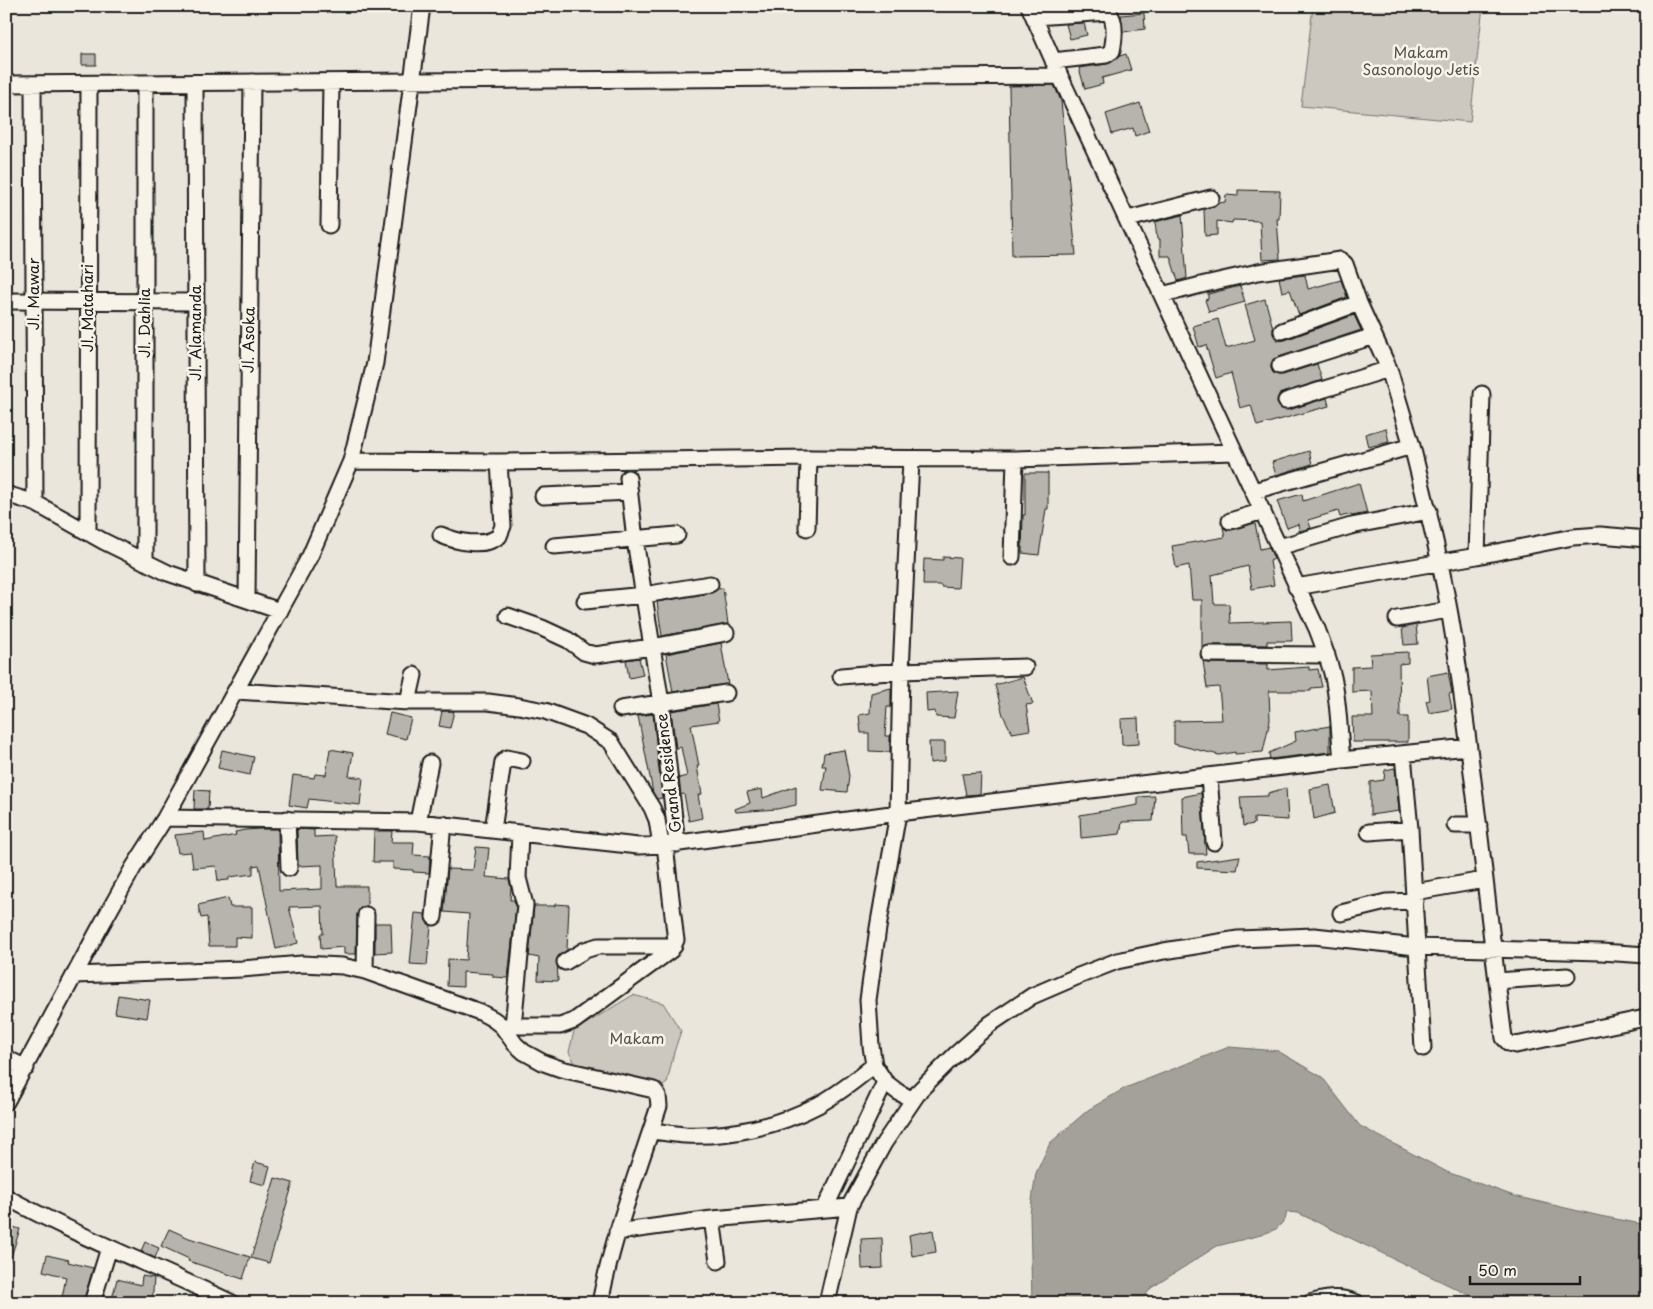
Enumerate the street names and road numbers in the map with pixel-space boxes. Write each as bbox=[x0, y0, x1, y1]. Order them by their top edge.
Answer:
street label: Jl. Mawar bbox=[21, 258, 44, 330]
street label: Jl. Matahari bbox=[75, 264, 98, 352]
street label: Jl. Alamanda bbox=[183, 284, 206, 381]
street label: Jl. Dahlia bbox=[132, 287, 155, 358]
street label: Jl. Asoka bbox=[235, 306, 260, 373]
street label: Grand Residence bbox=[649, 712, 686, 834]

